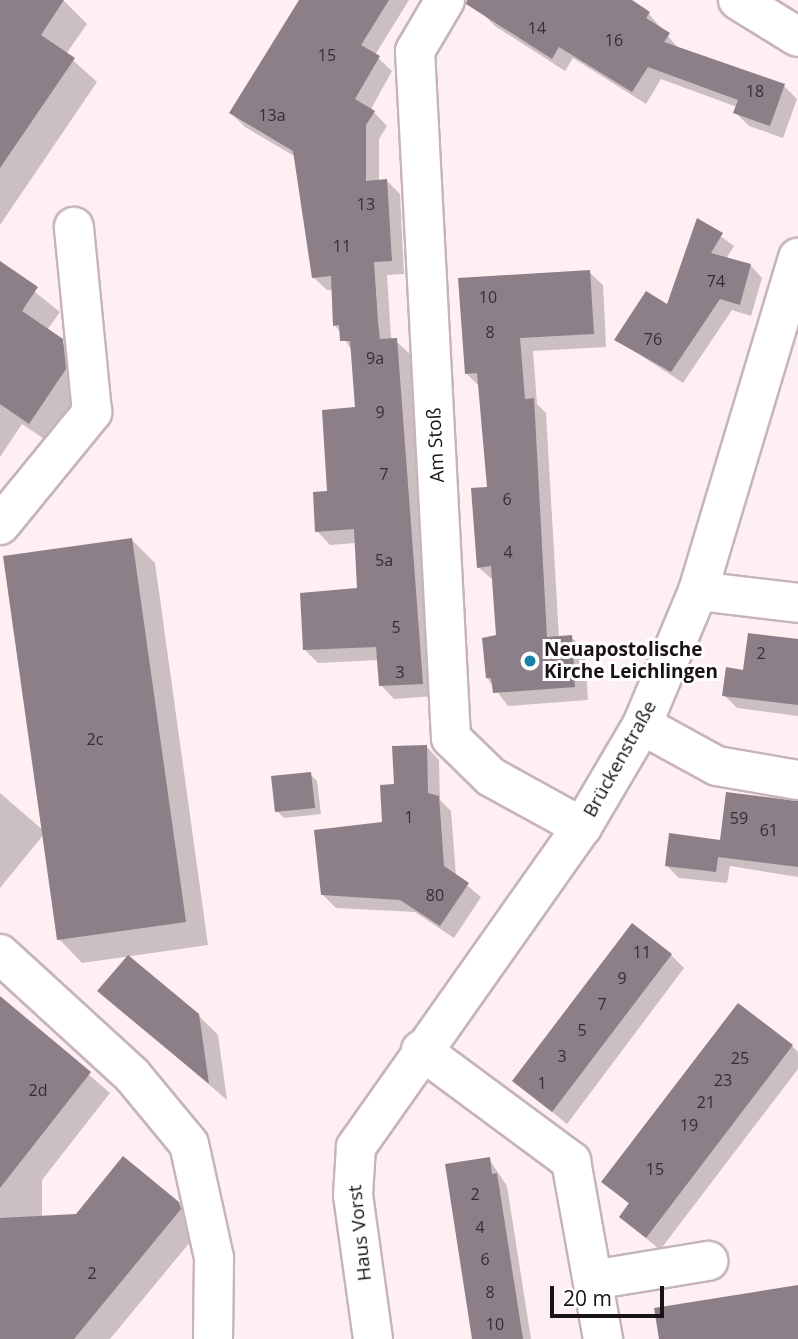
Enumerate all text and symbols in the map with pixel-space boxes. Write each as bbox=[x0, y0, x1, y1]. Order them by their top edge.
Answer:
house number: 14 bbox=[528, 18, 546, 38]
house number: 16 bbox=[605, 30, 623, 50]
house number: 15 bbox=[318, 45, 336, 65]
house number: 18 bbox=[746, 81, 764, 101]
house number: 13a bbox=[258, 105, 286, 125]
house number: 13 bbox=[357, 194, 375, 214]
house number: 11 bbox=[333, 236, 351, 256]
house number: 74 bbox=[707, 271, 725, 291]
house number: 10 bbox=[479, 287, 497, 307]
house number: 8 bbox=[485, 322, 495, 342]
house number: 76 bbox=[644, 329, 662, 349]
house number: 9a bbox=[366, 348, 384, 368]
house number: 9 bbox=[375, 402, 385, 422]
street label: Am Stoß bbox=[423, 407, 449, 483]
house number: 7 bbox=[379, 464, 389, 484]
house number: 6 bbox=[502, 489, 512, 509]
house number: 4 bbox=[503, 542, 513, 562]
house number: 5a bbox=[375, 550, 393, 570]
house number: 5 bbox=[391, 617, 401, 637]
place label: Neuapostolische Kirche Leichlingen bbox=[544, 639, 718, 683]
house number: 2 bbox=[756, 643, 766, 663]
marker: Neuapostolische Kirche Leichlingen bbox=[522, 653, 538, 669]
house number: 3 bbox=[395, 662, 405, 682]
street label: Brückenstraße bbox=[579, 697, 661, 821]
house number: 2c bbox=[87, 729, 103, 749]
house number: 1 bbox=[404, 807, 414, 827]
house number: 59 bbox=[730, 808, 748, 828]
house number: 61 bbox=[760, 820, 778, 840]
house number: 80 bbox=[426, 885, 444, 905]
house number: 11 bbox=[633, 942, 651, 962]
house number: 9 bbox=[617, 968, 627, 988]
house number: 7 bbox=[597, 994, 607, 1014]
house number: 5 bbox=[577, 1020, 587, 1040]
house number: 3 bbox=[557, 1046, 567, 1066]
house number: 25 bbox=[731, 1048, 749, 1068]
house number: 23 bbox=[714, 1070, 732, 1090]
house number: 1 bbox=[537, 1073, 547, 1093]
house number: 2d bbox=[29, 1080, 47, 1100]
house number: 21 bbox=[697, 1092, 715, 1112]
house number: 19 bbox=[680, 1115, 698, 1135]
house number: 15 bbox=[646, 1159, 664, 1179]
street label: Haus Vorst bbox=[344, 1184, 376, 1282]
house number: 2 bbox=[470, 1184, 480, 1204]
house number: 4 bbox=[475, 1217, 485, 1237]
house number: 6 bbox=[480, 1249, 490, 1269]
house number: 2 bbox=[87, 1263, 97, 1283]
scale bar bbox=[553, 1272, 667, 1316]
house number: 8 bbox=[485, 1282, 495, 1302]
text: 20 m bbox=[563, 1284, 612, 1312]
house number: 10 bbox=[486, 1314, 504, 1334]

